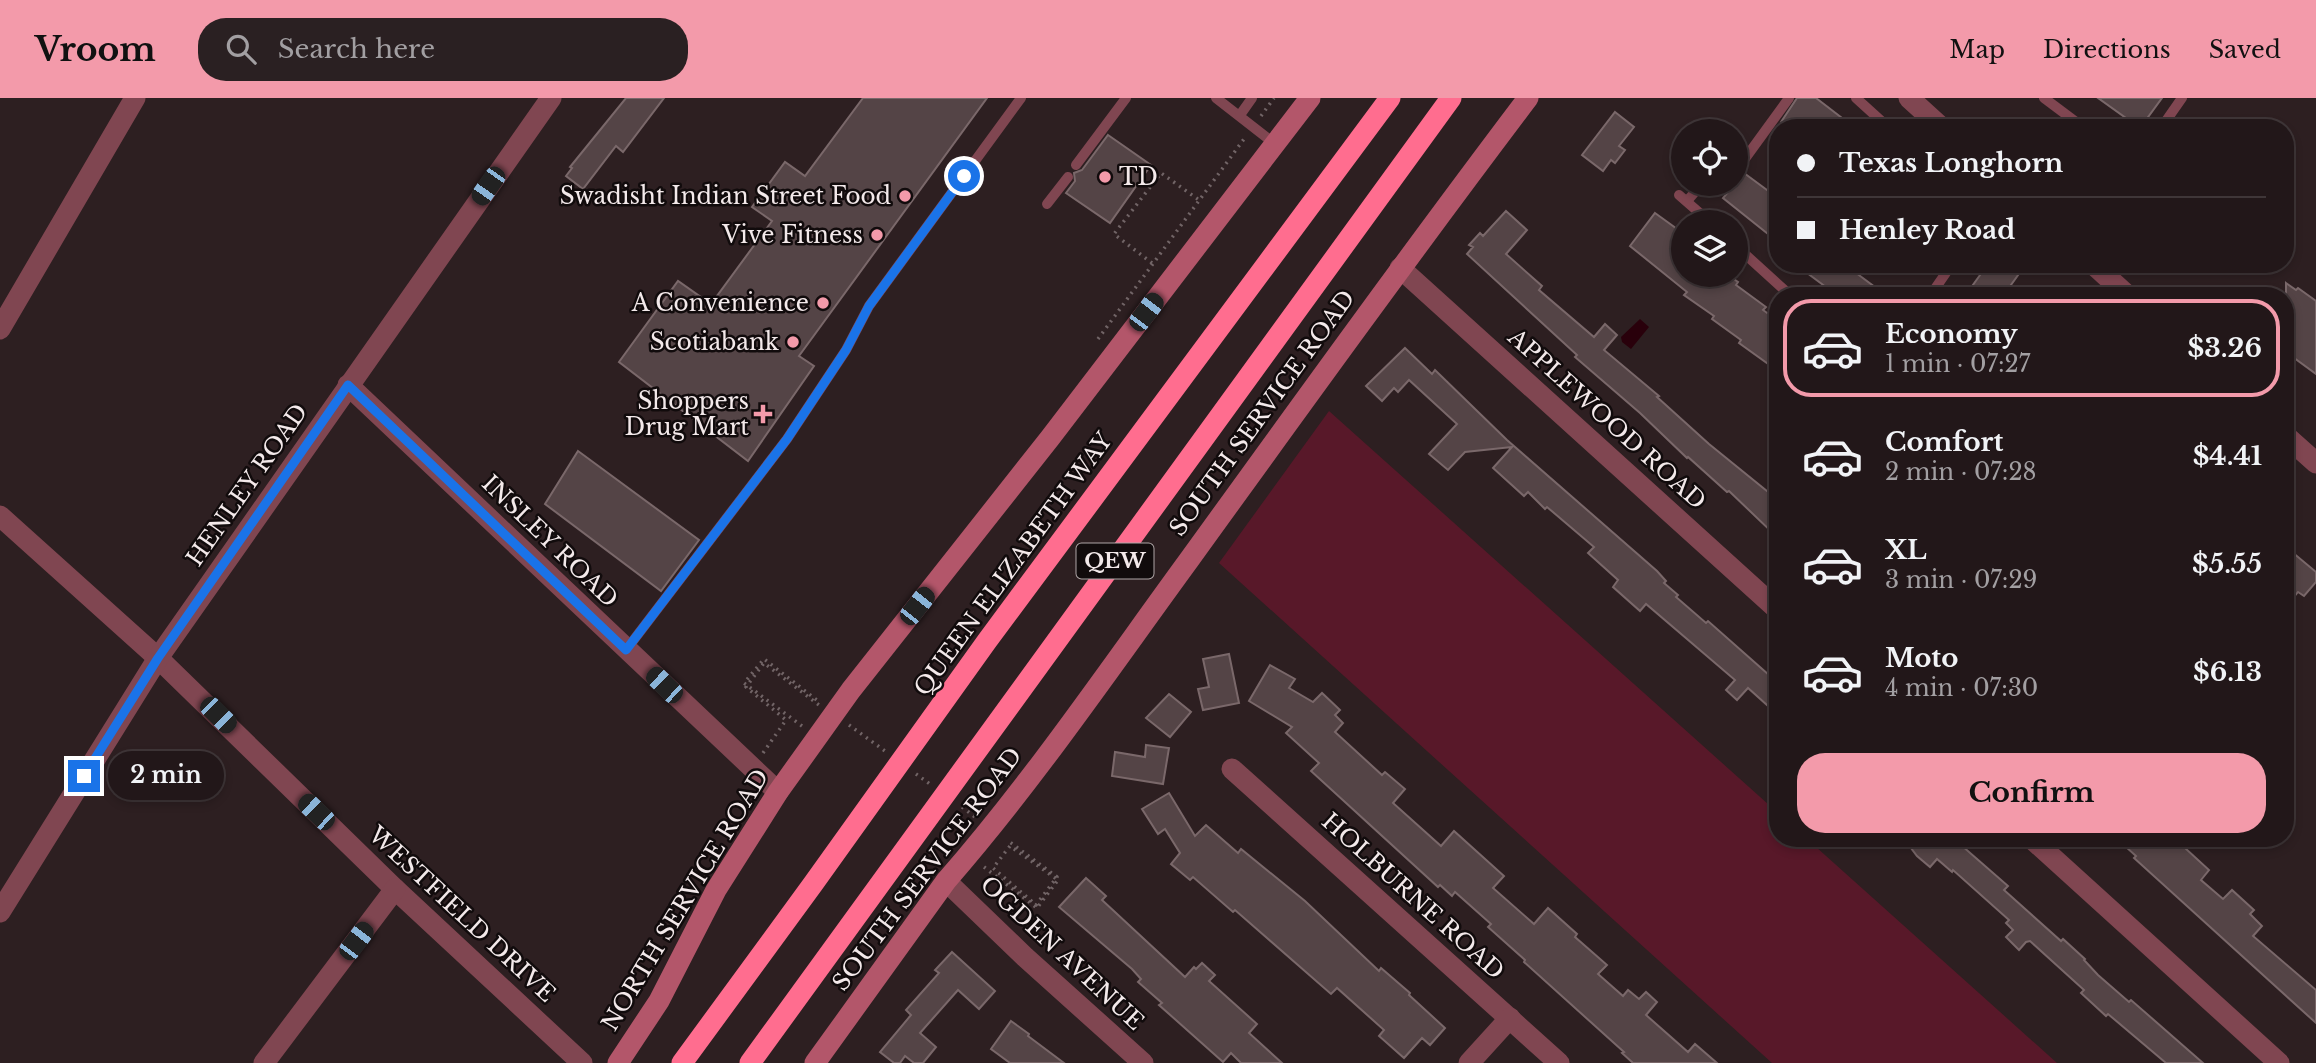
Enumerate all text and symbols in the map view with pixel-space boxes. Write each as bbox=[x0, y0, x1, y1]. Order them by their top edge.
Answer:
search box bbox=[198, 18, 688, 81]
text: Vroom bbox=[35, 29, 156, 70]
icon: search bbox=[222, 30, 260, 68]
text: Search here bbox=[278, 33, 435, 65]
text: Map bbox=[1949, 35, 2005, 64]
text: Directions bbox=[2043, 35, 2171, 64]
text: Saved bbox=[2209, 35, 2281, 64]
map controls bbox=[1671, 119, 1748, 287]
button: locate bbox=[1671, 119, 1748, 196]
text: Texas Longhorn bbox=[1839, 147, 2063, 179]
route start bbox=[948, 160, 980, 192]
car bbox=[468, 163, 509, 209]
place label: TD bbox=[1119, 163, 1158, 191]
marker: TD bbox=[1097, 169, 1113, 185]
place label: Swadisht Indian Street Food bbox=[560, 182, 891, 210]
marker: Swadisht Indian Street Food bbox=[897, 188, 913, 204]
button: layers bbox=[1671, 210, 1748, 287]
text: Henley Road bbox=[1839, 214, 2015, 246]
place label: Vive Fitness bbox=[721, 221, 863, 249]
marker: Vive Fitness bbox=[869, 227, 885, 243]
street label: SOUTH SERVICE ROAD bbox=[1163, 285, 1361, 541]
place label: A Convenience bbox=[631, 289, 809, 317]
car bbox=[1125, 289, 1168, 335]
marker: A Convenience bbox=[815, 295, 831, 311]
icon: car bbox=[1801, 317, 1864, 380]
text: Economy bbox=[1885, 318, 2018, 350]
street label: APPLEWOOD ROAD bbox=[1502, 322, 1712, 515]
place label: Scotiabank bbox=[650, 328, 780, 356]
text: $3.26 bbox=[2187, 332, 2262, 364]
marker: Scotiabank bbox=[785, 334, 801, 350]
text: 1 min · 07:27 bbox=[1885, 350, 2030, 378]
place label: Shoppers Drug Mart bbox=[625, 387, 749, 441]
street label: HENLEY ROAD bbox=[181, 399, 313, 571]
marker: Shoppers Drug Mart bbox=[755, 406, 771, 422]
icon: car bbox=[1801, 425, 1864, 488]
text: Comfort bbox=[1885, 426, 2003, 458]
street label: QUEEN ELIZABETH WAY bbox=[908, 427, 1118, 701]
text: $4.41 bbox=[2193, 440, 2262, 472]
text: 2 min · 07:28 bbox=[1885, 458, 2037, 486]
street label: INSLEY ROAD bbox=[476, 469, 624, 613]
icon: car bbox=[1801, 533, 1864, 596]
text: XL bbox=[1885, 534, 1927, 566]
road number: QEW bbox=[1076, 544, 1154, 578]
text: $5.55 bbox=[2192, 548, 2262, 580]
text: 3 min · 07:29 bbox=[1885, 566, 2037, 594]
car bbox=[896, 583, 939, 629]
icon: car bbox=[1801, 641, 1864, 704]
text: Moto bbox=[1885, 642, 1958, 674]
text: $6.13 bbox=[2193, 656, 2262, 688]
car bbox=[642, 663, 687, 707]
text: 4 min · 07:30 bbox=[1885, 674, 2038, 702]
car bbox=[196, 693, 241, 737]
street label: SOUTH SERVICE ROAD bbox=[826, 742, 1028, 996]
callout: 2 min bbox=[108, 752, 224, 800]
button: Confirm bbox=[1797, 753, 2266, 833]
route end bbox=[68, 760, 100, 792]
text: 2 min bbox=[130, 761, 202, 789]
street label: NORTH SERVICE ROAD bbox=[596, 764, 774, 1036]
car bbox=[294, 790, 339, 834]
street label: HOLBURNE ROAD bbox=[1316, 807, 1510, 985]
street label: WESTFIELD DRIVE bbox=[362, 820, 561, 1008]
street label: OGDEN AVENUE bbox=[975, 870, 1149, 1036]
car bbox=[335, 918, 378, 964]

